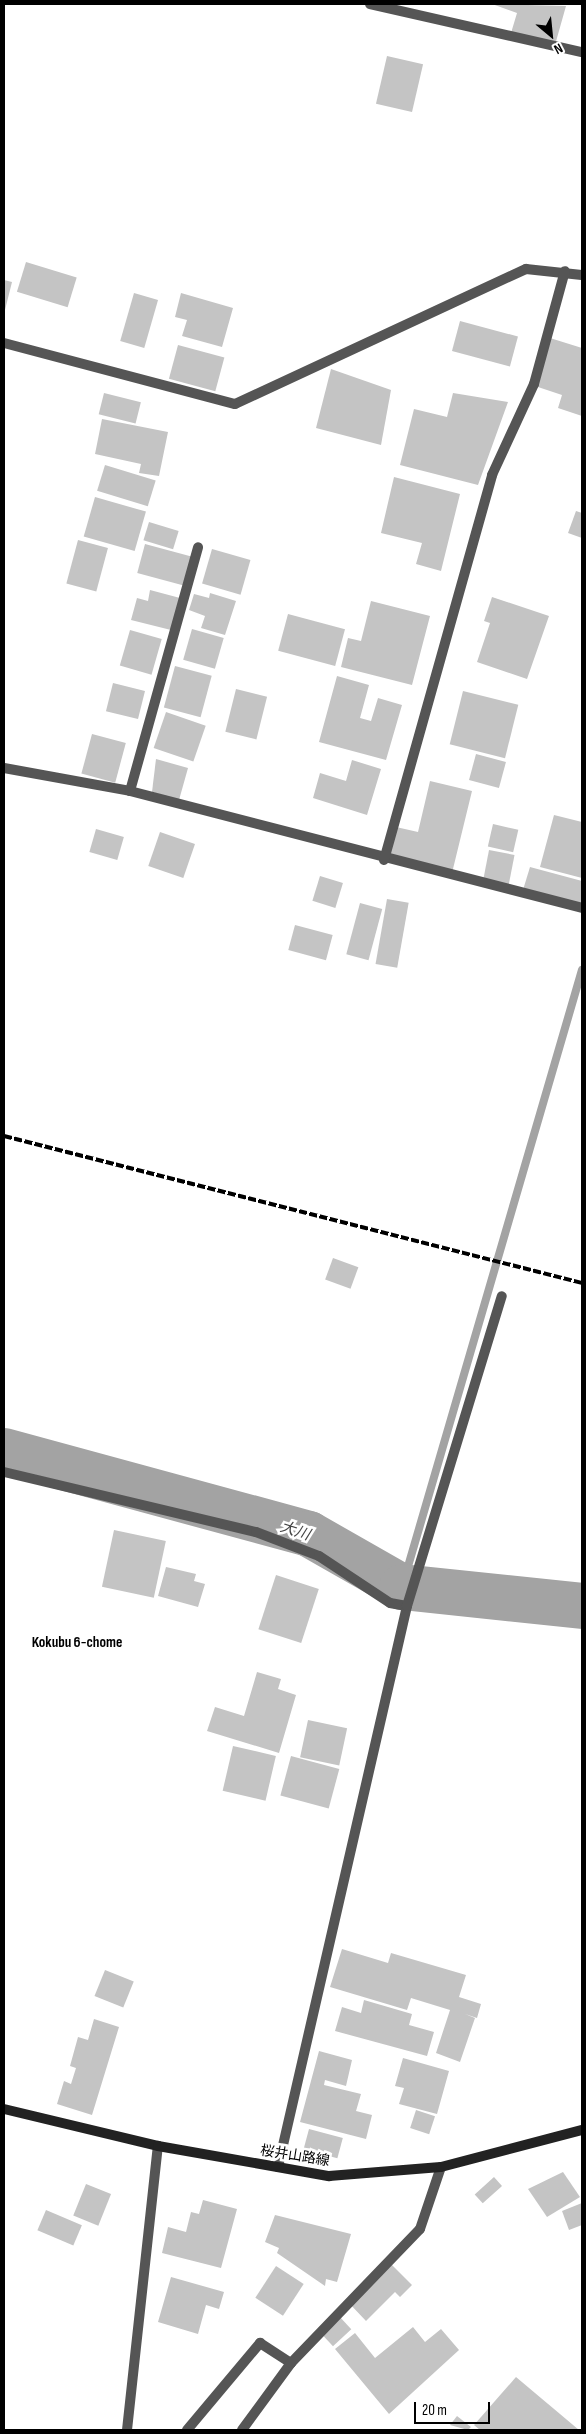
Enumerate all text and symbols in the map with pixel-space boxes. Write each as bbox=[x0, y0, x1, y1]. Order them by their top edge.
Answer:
north arrow bbox=[526, 10, 576, 60]
text: N bbox=[551, 39, 566, 58]
water label: 大川 bbox=[278, 1518, 312, 1544]
district label: Kokubu 6-chome bbox=[32, 1634, 122, 1652]
street label: 桜井山路線 bbox=[259, 2142, 331, 2170]
scale bar bbox=[416, 2392, 492, 2424]
text: 20 m bbox=[422, 2401, 447, 2420]

